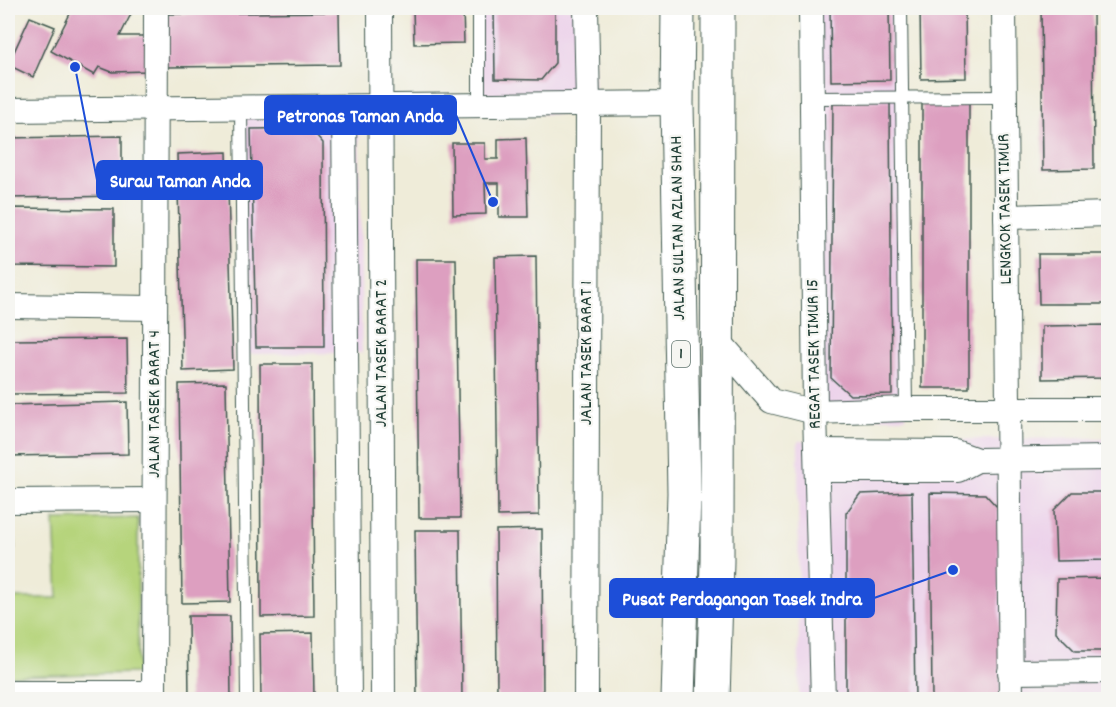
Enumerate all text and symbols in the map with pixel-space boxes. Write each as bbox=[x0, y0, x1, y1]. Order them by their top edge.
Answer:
callout: Petronas Taman Anda bbox=[265, 96, 456, 134]
text: Petronas Taman Anda bbox=[277, 104, 444, 132]
street label: LENGKOK TASEK TIMUR bbox=[992, 133, 1020, 285]
street label: JALAN SULTAN AZLAN SHAH bbox=[665, 135, 693, 321]
callout: Surau Taman Anda bbox=[97, 161, 262, 199]
text: Surau Taman Anda bbox=[110, 169, 251, 197]
street label: JALAN TASEK BARAT 2 bbox=[370, 279, 395, 427]
street label: REGAT TASEK TIMUR 15 bbox=[801, 279, 829, 429]
street label: JALAN TASEK BARAT 1 bbox=[575, 281, 600, 425]
street label: JALAN TASEK BARAT 4 bbox=[143, 330, 168, 478]
road number: 1 bbox=[672, 341, 690, 367]
callout: Pusat Perdagangan Tasek Indra bbox=[610, 579, 874, 617]
text: Pusat Perdagangan Tasek Indra bbox=[622, 587, 863, 615]

